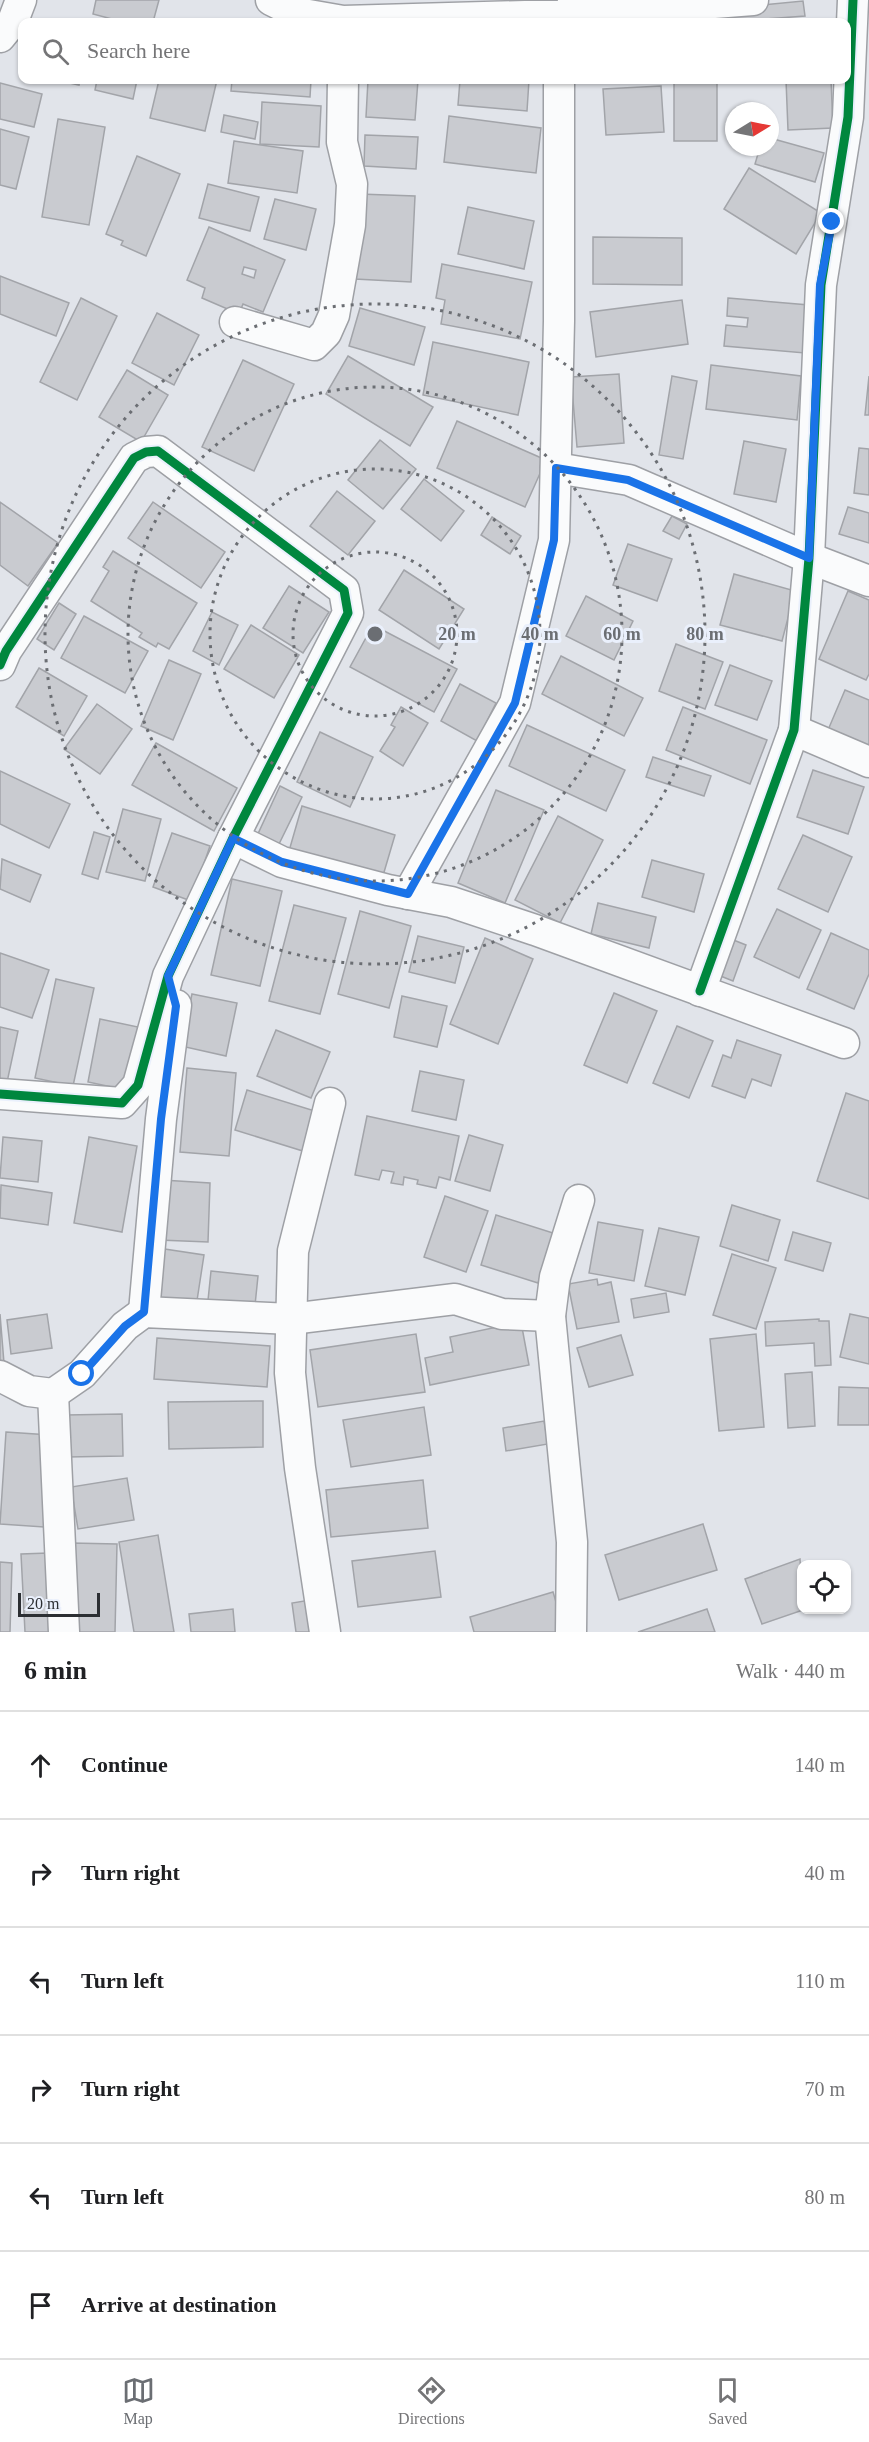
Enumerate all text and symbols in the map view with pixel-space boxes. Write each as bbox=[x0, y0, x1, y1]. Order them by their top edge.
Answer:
search box bbox=[18, 18, 851, 84]
icon: search bbox=[39, 35, 72, 68]
text: Search here bbox=[87, 38, 190, 63]
north arrow bbox=[725, 102, 779, 156]
route end bbox=[818, 208, 844, 234]
centre of rings bbox=[365, 624, 385, 644]
text: 20 m bbox=[438, 624, 476, 644]
text: 40 m bbox=[521, 624, 559, 644]
text: 60 m bbox=[603, 624, 641, 644]
text: 80 m bbox=[686, 624, 724, 644]
route start bbox=[68, 1360, 94, 1386]
map controls bbox=[797, 1560, 851, 1614]
button: locate bbox=[797, 1560, 851, 1614]
scale bar bbox=[18, 1590, 100, 1618]
text: 20 m bbox=[27, 1595, 59, 1612]
text: 6 min bbox=[24, 1656, 87, 1685]
text: Walk · 440 m bbox=[736, 1660, 845, 1682]
icon: ahead bbox=[24, 1749, 57, 1782]
text: Continue bbox=[81, 1752, 168, 1777]
text: 140 m bbox=[794, 1754, 845, 1776]
icon: right bbox=[24, 1857, 57, 1890]
text: Turn right bbox=[81, 1860, 180, 1885]
text: 40 m bbox=[804, 1862, 845, 1884]
icon: left bbox=[24, 1965, 57, 1998]
text: Turn left bbox=[81, 1968, 164, 1993]
text: 110 m bbox=[795, 1970, 845, 1992]
icon: right bbox=[24, 2073, 57, 2106]
text: Turn right bbox=[81, 2076, 180, 2101]
text: 70 m bbox=[804, 2078, 845, 2100]
icon: left bbox=[24, 2181, 57, 2214]
text: Turn left bbox=[81, 2184, 164, 2209]
text: 80 m bbox=[804, 2186, 845, 2208]
icon: arrive bbox=[24, 2289, 57, 2322]
text: Arrive at destination bbox=[81, 2292, 277, 2317]
tab: Map bbox=[122, 2374, 155, 2428]
tab: Directions bbox=[398, 2374, 465, 2428]
tab: Saved bbox=[708, 2374, 747, 2428]

